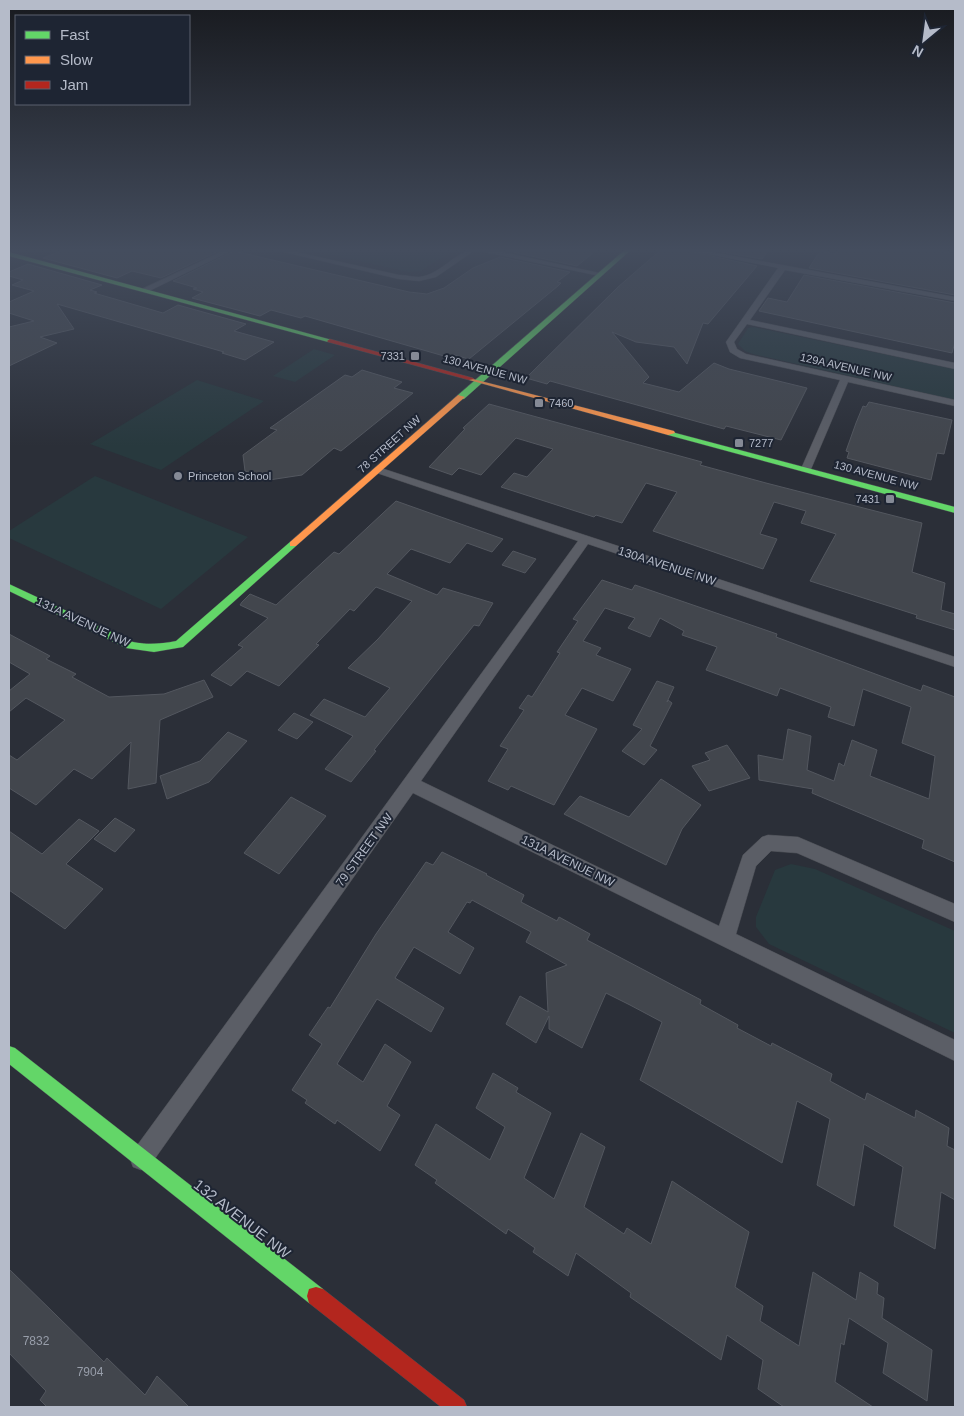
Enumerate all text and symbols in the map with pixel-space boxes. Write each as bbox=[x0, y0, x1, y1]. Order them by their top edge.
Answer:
legend bbox=[15, 15, 190, 105]
north arrow bbox=[899, 15, 949, 65]
text: Fast bbox=[60, 26, 90, 43]
text: N bbox=[909, 42, 926, 61]
text: Slow bbox=[60, 51, 93, 68]
text: Jam bbox=[60, 76, 88, 93]
place label: 7331 bbox=[381, 350, 405, 362]
marker: 7331 bbox=[409, 350, 421, 362]
street label: 129A AVENUE NW bbox=[799, 351, 893, 383]
street label: 130 AVENUE NW bbox=[442, 352, 529, 386]
marker: 7460 bbox=[533, 397, 545, 409]
place label: 7460 bbox=[549, 397, 573, 409]
street label: 78 STREET NW bbox=[355, 412, 423, 475]
marker: 7277 bbox=[733, 437, 745, 449]
place label: 7277 bbox=[749, 437, 773, 449]
street label: 130 AVENUE NW bbox=[833, 458, 920, 492]
marker: Princeton School bbox=[172, 470, 184, 482]
place label: Princeton School bbox=[188, 470, 271, 482]
place label: 7431 bbox=[856, 493, 880, 505]
marker: 7431 bbox=[884, 493, 896, 505]
street label: 130A AVENUE NW bbox=[616, 544, 718, 589]
street label: 131A AVENUE NW bbox=[34, 594, 133, 650]
street label: 79 STREET NW bbox=[333, 810, 396, 889]
street label: 131A AVENUE NW bbox=[519, 832, 617, 890]
street label: 132 AVENUE NW bbox=[191, 1176, 295, 1262]
house number: 7832 bbox=[23, 1334, 50, 1348]
house number: 7904 bbox=[77, 1365, 104, 1379]

